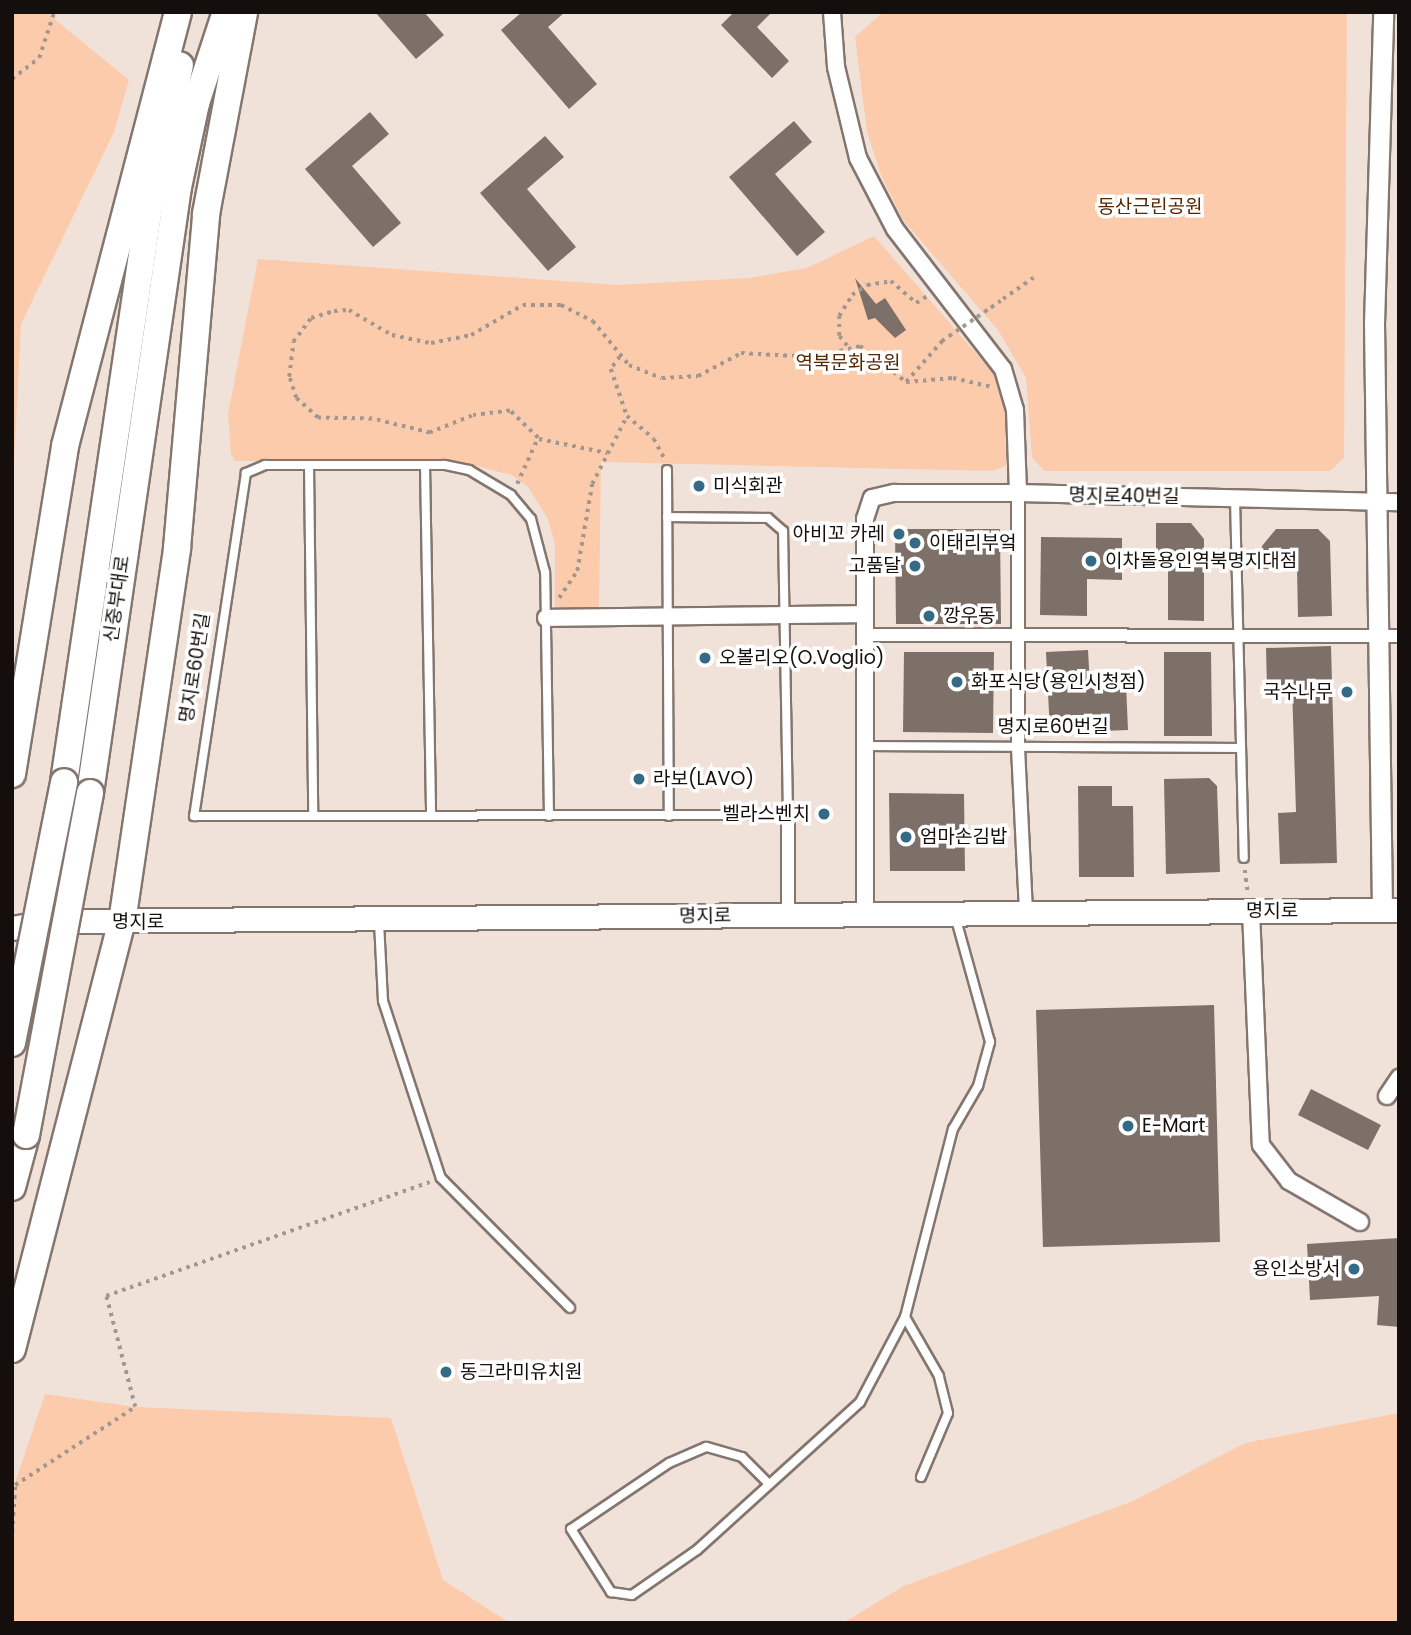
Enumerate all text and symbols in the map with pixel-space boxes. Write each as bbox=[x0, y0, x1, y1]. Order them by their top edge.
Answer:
park label: 동산근린공원 bbox=[1098, 196, 1202, 218]
park label: 역북문화공원 bbox=[796, 352, 900, 374]
place label: 미식회관 bbox=[713, 475, 783, 497]
marker: 미식회관 bbox=[691, 478, 707, 494]
street label: 명지로40번길 bbox=[1068, 484, 1180, 508]
place label: 아비꼬 카레 bbox=[793, 523, 885, 545]
marker: 아비꼬 카레 bbox=[891, 526, 907, 542]
place label: 이태리부엌 bbox=[929, 532, 1016, 554]
marker: 이태리부엌 bbox=[907, 535, 923, 551]
place label: 이차돌용인역북명지대점 bbox=[1105, 550, 1297, 572]
marker: 이차돌용인역북명지대점 bbox=[1083, 553, 1099, 569]
street label: 신중부대로 bbox=[100, 554, 134, 644]
place label: 고품달 bbox=[849, 555, 901, 577]
marker: 고품달 bbox=[907, 558, 923, 574]
place label: 깡우동 bbox=[943, 605, 995, 627]
marker: 깡우동 bbox=[921, 608, 937, 624]
street label: 명지로60번길 bbox=[175, 611, 215, 725]
place label: 오볼리오(O.Voglio) bbox=[719, 647, 884, 669]
marker: 오볼리오(O.Voglio) bbox=[697, 650, 713, 666]
place label: 화포식당(용인시청점) bbox=[971, 671, 1146, 693]
marker: 화포식당(용인시청점) bbox=[949, 674, 965, 690]
place label: 국수나무 bbox=[1263, 681, 1333, 703]
marker: 국수나무 bbox=[1339, 684, 1355, 700]
street label: 명지로60번길 bbox=[997, 716, 1109, 738]
place label: 라보(LAVO) bbox=[653, 768, 754, 790]
marker: 라보(LAVO) bbox=[631, 771, 647, 787]
place label: 벨라스벤치 bbox=[723, 803, 810, 825]
marker: 벨라스벤치 bbox=[816, 806, 832, 822]
place label: 엄마손김밥 bbox=[920, 826, 1007, 848]
marker: 엄마손김밥 bbox=[898, 829, 914, 845]
street label: 명지로 bbox=[1246, 900, 1298, 922]
street label: 명지로 bbox=[679, 904, 731, 928]
street label: 명지로 bbox=[112, 911, 164, 933]
place label: E-Mart bbox=[1142, 1115, 1205, 1137]
marker: E-Mart bbox=[1120, 1118, 1136, 1134]
place label: 용인소방서 bbox=[1253, 1258, 1340, 1280]
marker: 용인소방서 bbox=[1346, 1261, 1362, 1277]
place label: 동그라미유치원 bbox=[460, 1361, 582, 1383]
marker: 동그라미유치원 bbox=[438, 1364, 454, 1380]

